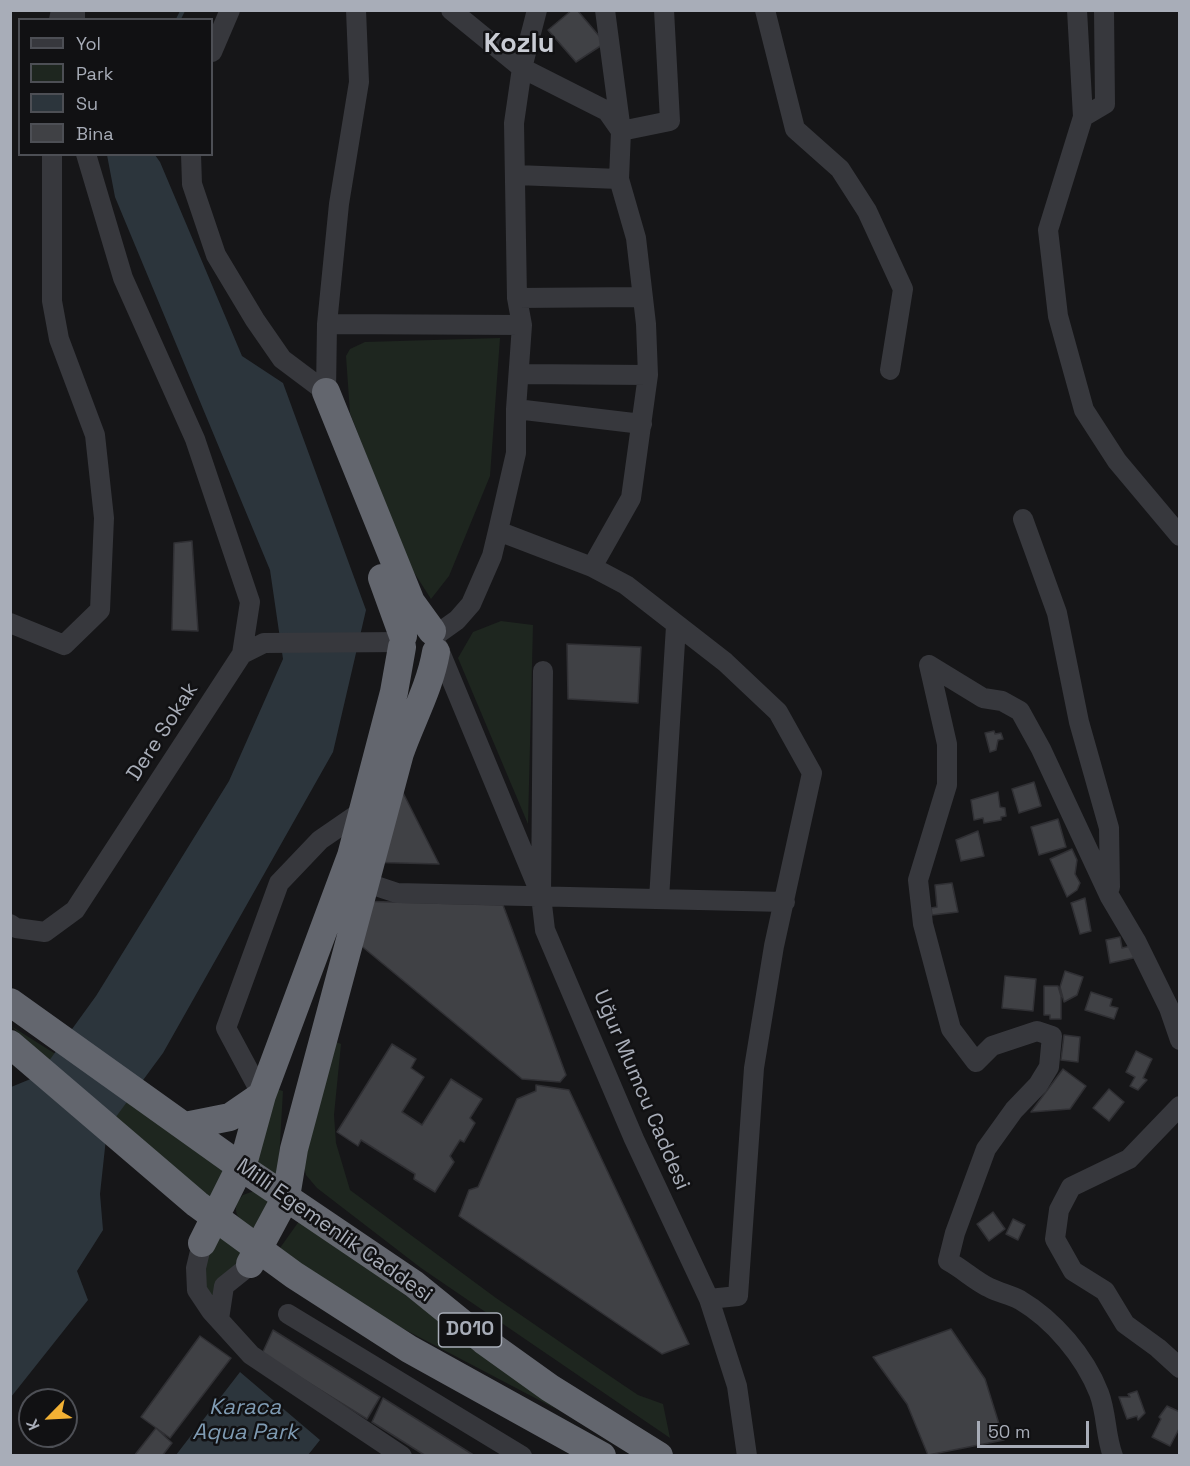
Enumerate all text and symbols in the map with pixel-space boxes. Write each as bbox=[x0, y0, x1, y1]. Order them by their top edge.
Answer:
legend bbox=[18, 18, 213, 156]
district label: Kozlu bbox=[484, 29, 554, 61]
text: Yol bbox=[76, 32, 101, 55]
text: Park bbox=[76, 62, 113, 85]
text: Su bbox=[76, 92, 98, 115]
text: Bina bbox=[76, 122, 114, 145]
street label: Dere Sokak bbox=[122, 678, 204, 786]
street label: Uğur Mumcu Caddesi bbox=[587, 986, 695, 1194]
street label: Milli Egemenlik Caddesi bbox=[231, 1154, 437, 1308]
road number: D010 bbox=[438, 1313, 502, 1347]
north arrow bbox=[18, 1388, 78, 1448]
water label: Karaca Aqua Park bbox=[192, 1395, 298, 1446]
scale bar bbox=[980, 1409, 1092, 1447]
text: K bbox=[21, 1416, 45, 1434]
text: 50 m bbox=[988, 1420, 1030, 1443]

